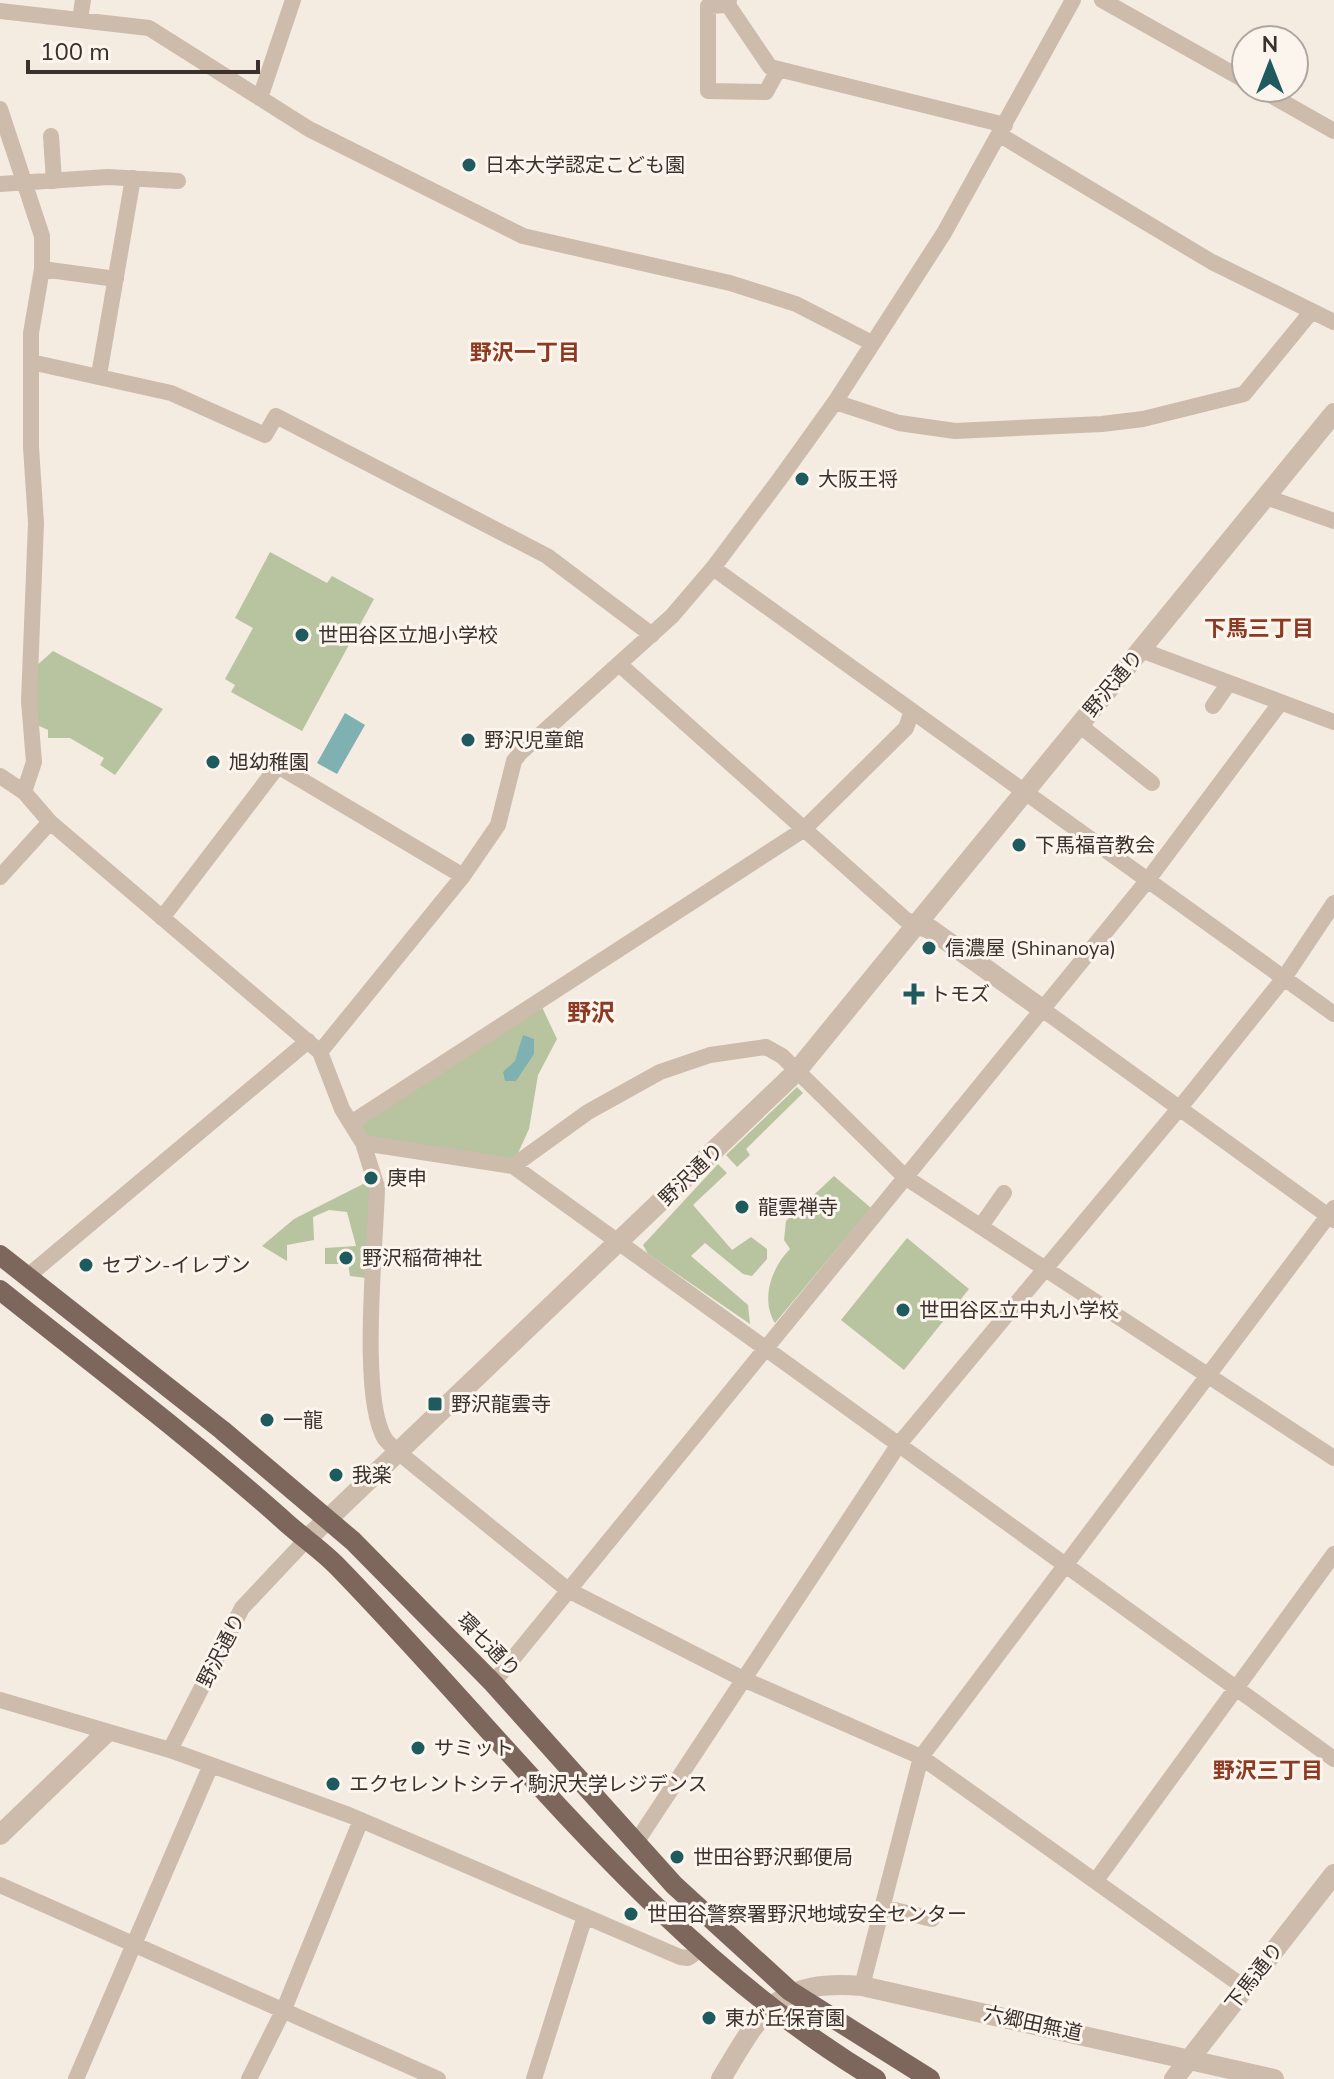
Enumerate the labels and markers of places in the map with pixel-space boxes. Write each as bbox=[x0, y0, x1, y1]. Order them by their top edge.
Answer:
place label: 日本大学認定こども園 bbox=[485, 152, 685, 179]
marker: 日本大学認定こども園 bbox=[460, 156, 478, 174]
place label: 大阪王将 bbox=[818, 466, 898, 493]
marker: 大阪王将 bbox=[793, 470, 811, 488]
place label: 世田谷区立旭小学校 bbox=[318, 622, 498, 649]
marker: 世田谷区立旭小学校 bbox=[293, 626, 311, 644]
place label: 野沢児童館 bbox=[484, 727, 584, 754]
marker: 野沢児童館 bbox=[459, 731, 477, 749]
place label: 旭幼稚園 bbox=[229, 749, 309, 776]
marker: 旭幼稚園 bbox=[204, 753, 222, 771]
place label: 下馬福音教会 bbox=[1035, 832, 1155, 859]
marker: 下馬福音教会 bbox=[1010, 836, 1028, 854]
place label: 信濃屋 (Shinanoya) bbox=[945, 935, 1116, 962]
marker: 信濃屋 (Shinanoya) bbox=[920, 939, 938, 957]
place label: トモズ bbox=[930, 981, 990, 1008]
marker: トモズ bbox=[905, 985, 923, 1003]
place label: 庚申 bbox=[387, 1165, 427, 1192]
marker: 庚申 bbox=[362, 1169, 380, 1187]
place label: 龍雲禅寺 bbox=[758, 1194, 838, 1221]
marker: 龍雲禅寺 bbox=[733, 1198, 751, 1216]
place label: 野沢稲荷神社 bbox=[362, 1245, 482, 1272]
marker: 野沢稲荷神社 bbox=[337, 1249, 355, 1267]
place label: セブン-イレブン bbox=[102, 1252, 250, 1279]
marker: セブン-イレブン bbox=[77, 1256, 95, 1274]
place label: 世田谷区立中丸小学校 bbox=[919, 1297, 1119, 1324]
marker: 世田谷区立中丸小学校 bbox=[894, 1301, 912, 1319]
place label: 野沢龍雲寺 bbox=[451, 1391, 551, 1418]
marker: 野沢龍雲寺 bbox=[426, 1395, 444, 1413]
place label: 一龍 bbox=[283, 1407, 323, 1434]
marker: 一龍 bbox=[258, 1411, 276, 1429]
place label: 我楽 bbox=[352, 1462, 392, 1489]
marker: 我楽 bbox=[327, 1466, 345, 1484]
place label: サミット bbox=[434, 1735, 514, 1762]
marker: サミット bbox=[409, 1739, 427, 1757]
place label: エクセレントシティ駒沢大学レジデンス bbox=[349, 1771, 707, 1798]
marker: エクセレントシティ駒沢大学レジデンス bbox=[324, 1775, 342, 1793]
place label: 世田谷野沢郵便局 bbox=[693, 1844, 853, 1871]
marker: 世田谷野沢郵便局 bbox=[668, 1848, 686, 1866]
place label: 世田谷警察署野沢地域安全センター bbox=[647, 1901, 967, 1928]
marker: 世田谷警察署野沢地域安全センター bbox=[622, 1905, 640, 1923]
place label: 東が丘保育園 bbox=[725, 2005, 845, 2032]
marker: 東が丘保育園 bbox=[700, 2009, 718, 2027]

